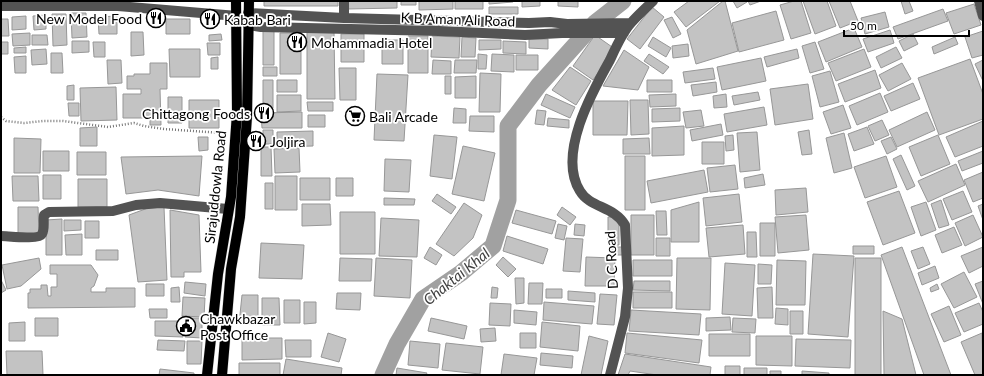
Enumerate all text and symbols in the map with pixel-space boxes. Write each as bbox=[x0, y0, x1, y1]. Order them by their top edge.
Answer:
restaurant icon: New Model Food bbox=[145, 7, 167, 29]
restaurant icon: Kabab Bari bbox=[199, 8, 221, 30]
street label: K B Aman Ali Road bbox=[400, 9, 516, 29]
place label: New Model Food bbox=[36, 10, 142, 27]
place label: Kabab Bari bbox=[224, 11, 291, 28]
scale bar bbox=[844, 12, 969, 38]
text: 50 m bbox=[850, 18, 877, 33]
restaurant icon: Mohammadia Hotel bbox=[286, 31, 308, 53]
place label: Mohammadia Hotel bbox=[311, 34, 432, 51]
restaurant icon: Chittagong Foods bbox=[253, 102, 275, 124]
place label: Chittagong Foods bbox=[142, 105, 250, 122]
supermarket icon: Bali Arcade bbox=[344, 105, 366, 127]
place label: Bali Arcade bbox=[369, 108, 438, 125]
street label: Sirajuddowla Road bbox=[201, 130, 229, 244]
restaurant icon: Joljira bbox=[245, 130, 267, 152]
place label: Joljira bbox=[270, 133, 306, 150]
street label: D C Road bbox=[601, 230, 621, 290]
water label: Chaktai Khal bbox=[419, 243, 493, 308]
place label: Chawkbazar Post Office bbox=[200, 310, 275, 343]
public building icon: Chawkbazar Post Office bbox=[175, 315, 197, 337]

